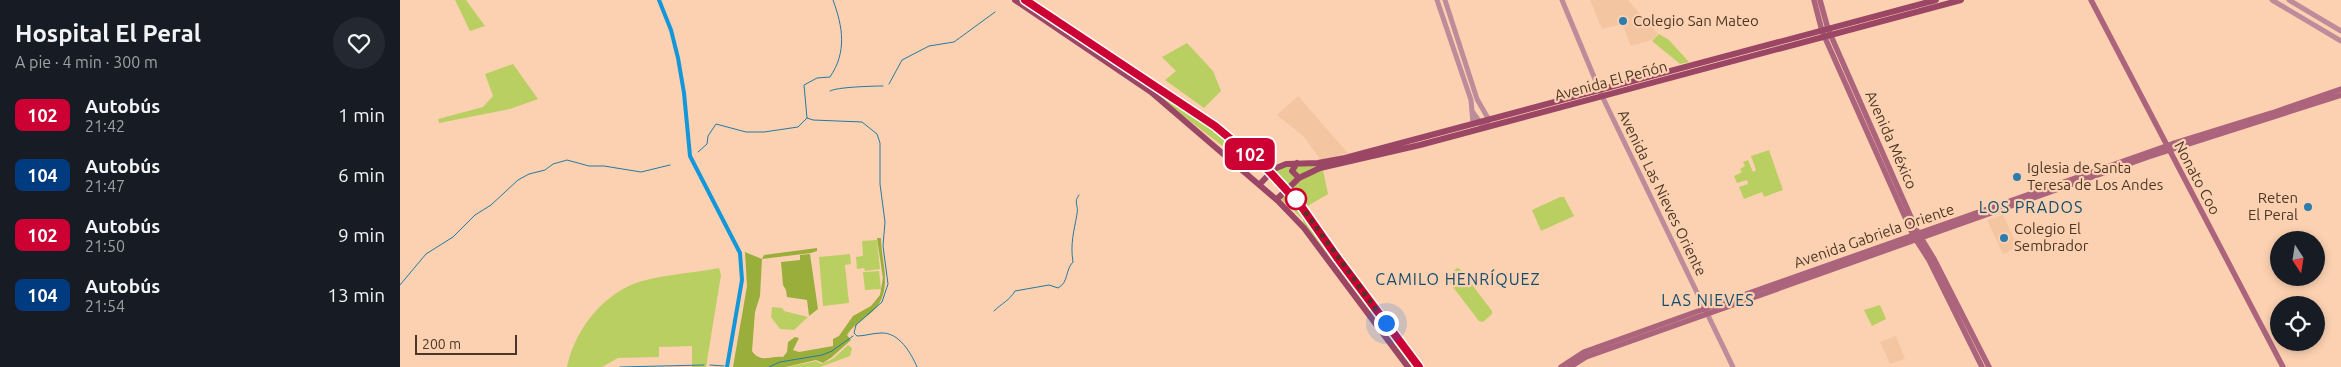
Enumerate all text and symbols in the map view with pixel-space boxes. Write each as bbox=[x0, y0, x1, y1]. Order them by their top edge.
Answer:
place label: Colegio San Mateo bbox=[1633, 12, 1759, 29]
marker: Colegio San Mateo bbox=[1617, 15, 1629, 27]
button: heart bbox=[333, 17, 385, 69]
text: Hospital El Peral bbox=[15, 20, 201, 47]
text: A pie · 4 min · 300 m bbox=[15, 53, 158, 71]
street label: Avenida El Peñón bbox=[1553, 57, 1669, 104]
street label: Avenida México bbox=[1862, 88, 1921, 191]
text: Autobús bbox=[85, 95, 160, 117]
text: 1 min bbox=[338, 104, 385, 126]
text: 102 bbox=[27, 105, 58, 125]
street label: Avenida Las Nieves Oriente bbox=[1615, 107, 1710, 279]
text: 21:42 bbox=[85, 117, 125, 135]
line badge: 102 bbox=[1221, 138, 1279, 170]
street label: Nonato Coo bbox=[2171, 138, 2224, 217]
text: 102 bbox=[1235, 144, 1265, 164]
text: Autobús bbox=[85, 155, 160, 177]
place label: Iglesia de Santa Teresa de Los Andes bbox=[2027, 159, 2163, 193]
text: 6 min bbox=[338, 164, 385, 186]
text: 104 bbox=[27, 165, 58, 185]
marker: Iglesia de Santa Teresa de Los Andes bbox=[2011, 171, 2023, 183]
text: 21:47 bbox=[85, 177, 125, 195]
unlabelled marker bbox=[1285, 188, 1307, 210]
place label: Reten El Peral bbox=[2248, 189, 2298, 223]
district label: LOS PRADOS bbox=[1979, 198, 2083, 216]
street label: Avenida Gabriela Oriente bbox=[1791, 200, 1956, 271]
marker: Reten El Peral bbox=[2302, 201, 2314, 213]
text: Autobús bbox=[85, 215, 160, 237]
place label: Colegio El Sembrador bbox=[2014, 220, 2089, 254]
text: 9 min bbox=[338, 224, 385, 246]
text: 102 bbox=[27, 225, 58, 245]
north arrow bbox=[2270, 231, 2325, 286]
map controls bbox=[2270, 231, 2325, 351]
marker: Colegio El Sembrador bbox=[1998, 232, 2010, 244]
text: 21:50 bbox=[85, 237, 125, 255]
district label: CAMILO HENRÍQUEZ bbox=[1375, 268, 1541, 288]
text: Autobús bbox=[85, 275, 160, 297]
text: 13 min bbox=[327, 284, 385, 306]
text: 104 bbox=[27, 285, 58, 305]
district label: LAS NIEVES bbox=[1661, 291, 1755, 309]
button: locate bbox=[2270, 296, 2325, 351]
text: 21:54 bbox=[85, 297, 125, 315]
your location bbox=[1374, 311, 1399, 336]
scale bar bbox=[415, 332, 518, 355]
text: 200 m bbox=[422, 336, 461, 352]

